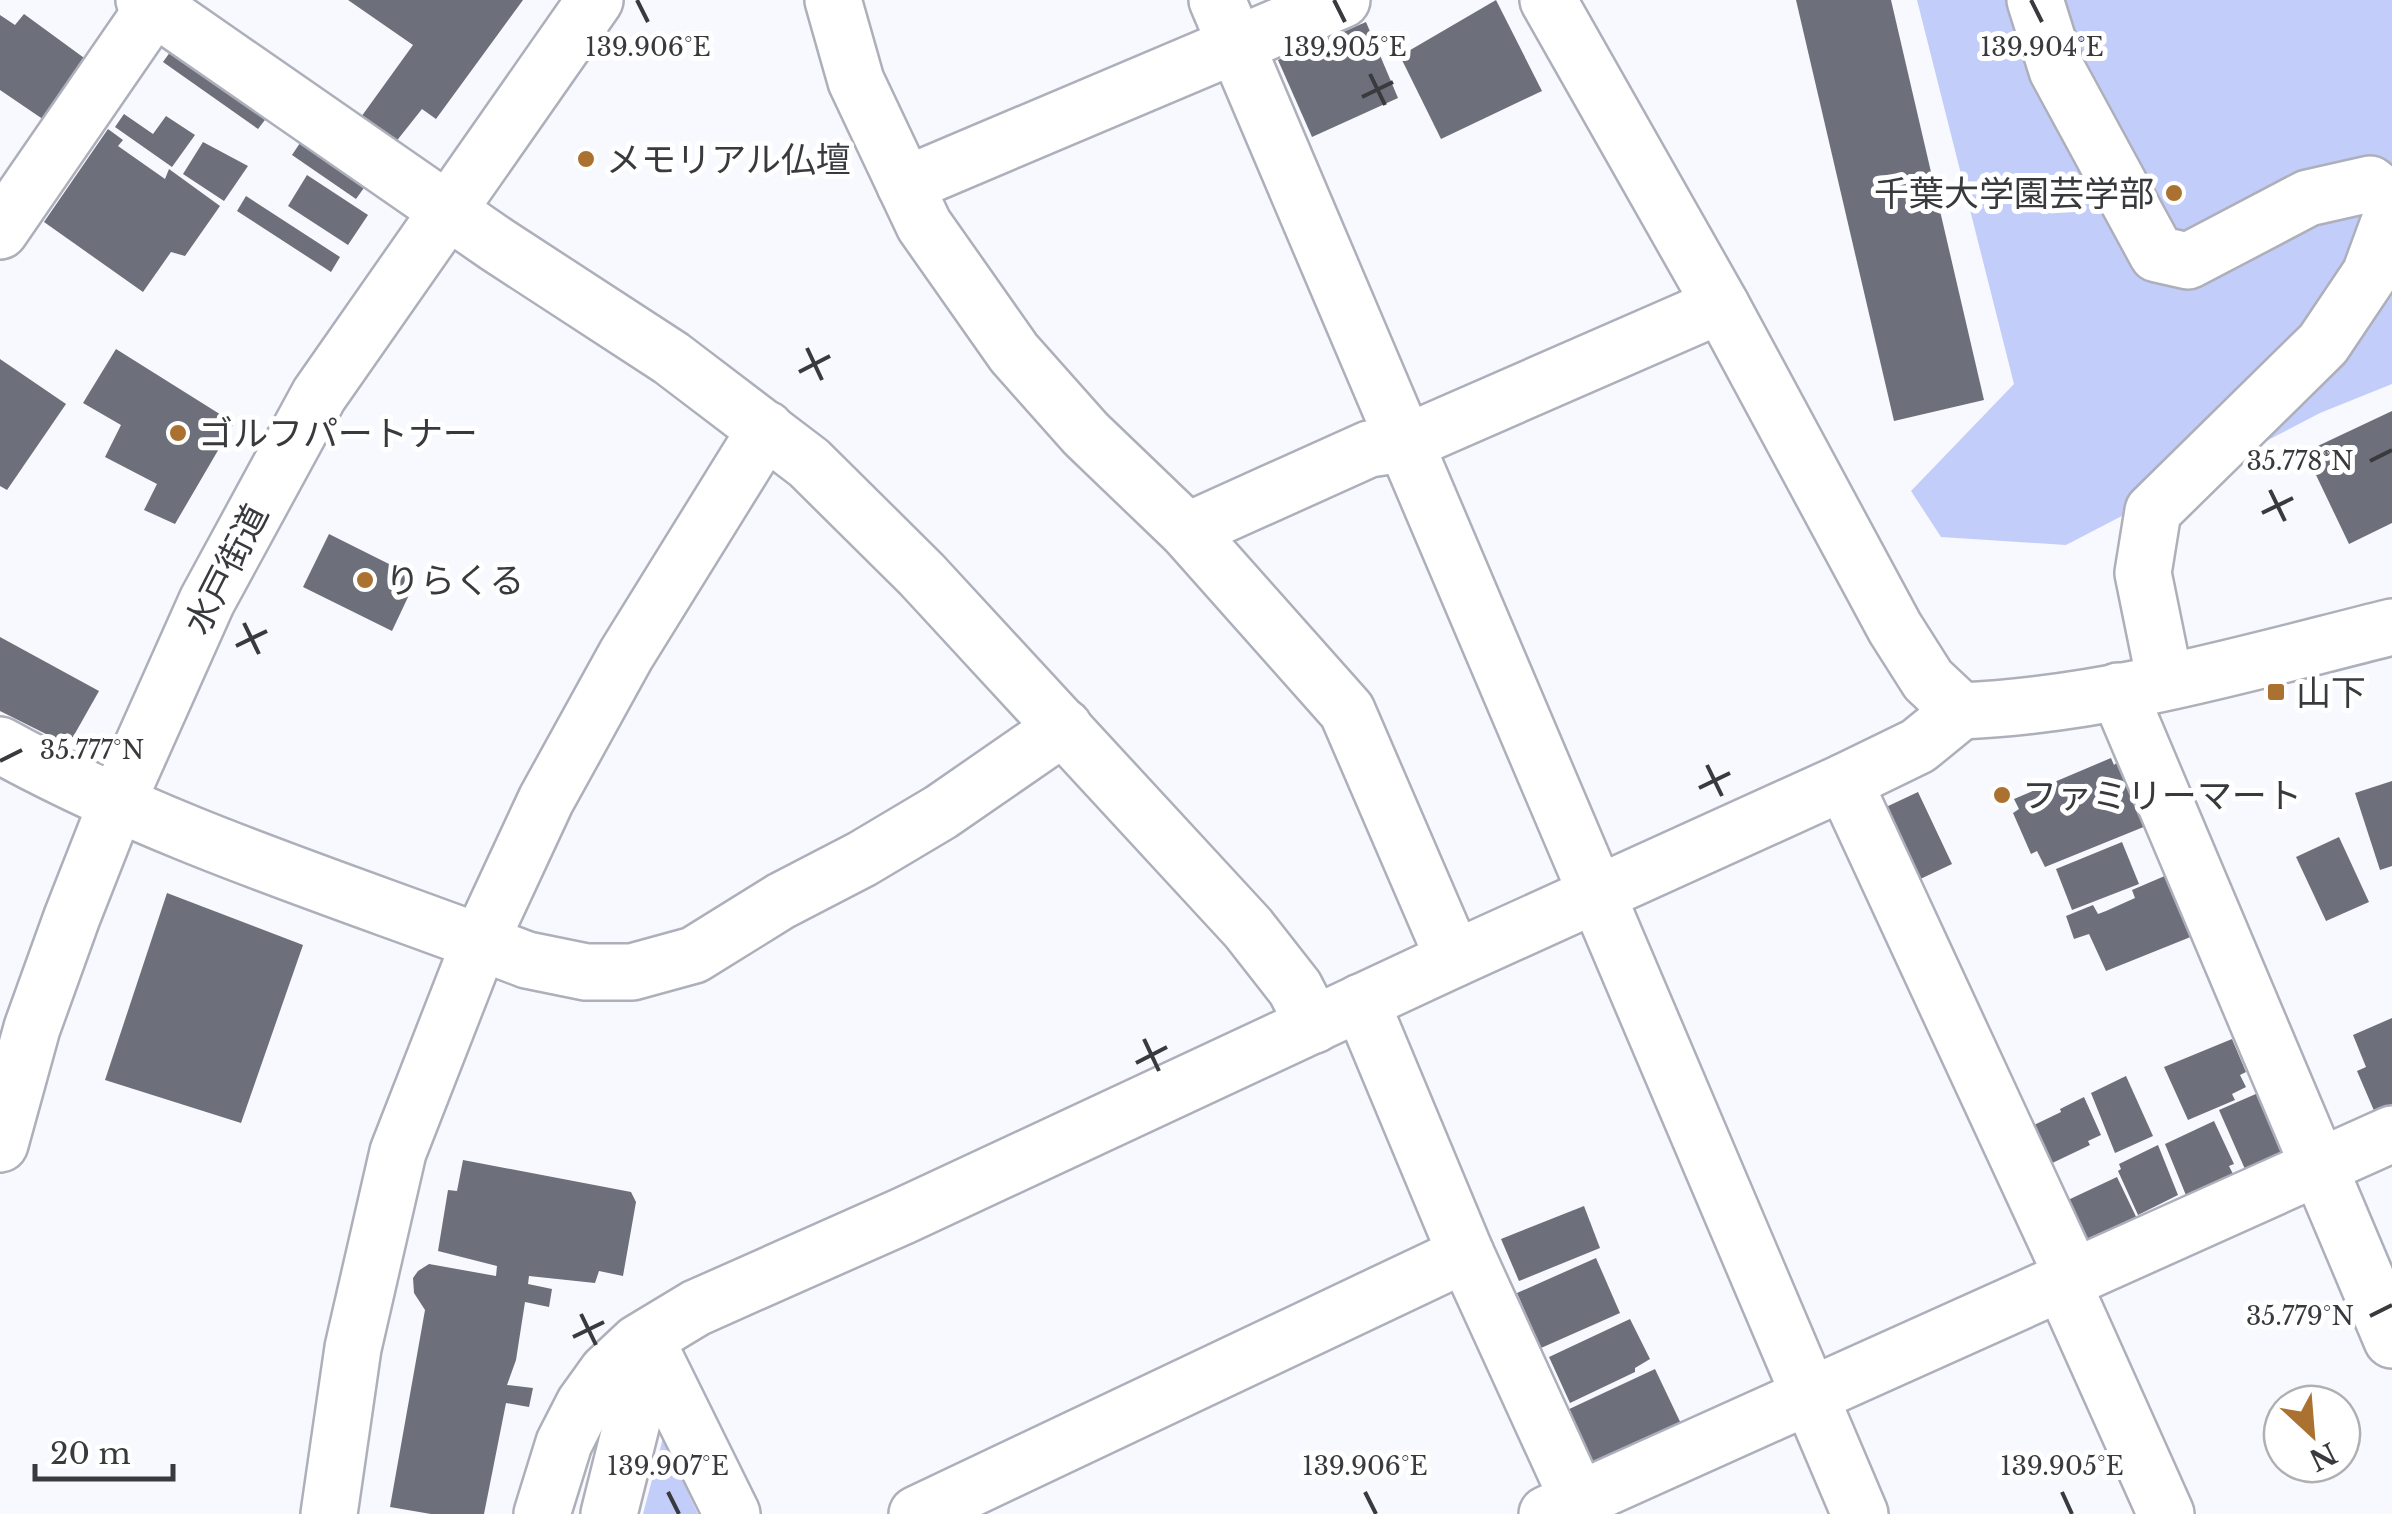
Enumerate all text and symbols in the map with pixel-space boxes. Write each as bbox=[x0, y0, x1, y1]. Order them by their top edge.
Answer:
text: 139.906°E bbox=[585, 32, 711, 63]
text: 139.905°E bbox=[1283, 32, 1407, 63]
text: 139.904°E bbox=[1980, 32, 2104, 63]
place label: メモリアル仏壇 bbox=[606, 138, 851, 181]
marker: メモリアル仏壇 bbox=[575, 148, 597, 170]
place label: 千葉大学園芸学部 bbox=[1874, 172, 2154, 215]
marker: 千葉大学園芸学部 bbox=[2163, 182, 2185, 204]
place label: ゴルフパートナー bbox=[198, 412, 478, 455]
marker: ゴルフパートナー bbox=[167, 422, 189, 444]
text: 35.778°N bbox=[2246, 446, 2354, 477]
street label: 水戸街道 bbox=[175, 497, 277, 641]
place label: りらくる bbox=[385, 559, 524, 602]
marker: りらくる bbox=[354, 569, 376, 591]
place label: 山下 bbox=[2296, 671, 2366, 714]
marker: 山下 bbox=[2265, 681, 2287, 703]
text: 35.777°N bbox=[40, 735, 144, 766]
place label: ファミリーマート bbox=[2022, 774, 2302, 817]
marker: ファミリーマート bbox=[1991, 784, 2013, 806]
text: 35.779°N bbox=[2246, 1301, 2354, 1332]
north arrow bbox=[2262, 1384, 2362, 1484]
scale bar bbox=[35, 1419, 172, 1481]
text: 20 m bbox=[50, 1435, 131, 1472]
text: N bbox=[2303, 1435, 2342, 1478]
text: 139.907°E bbox=[607, 1451, 729, 1482]
text: 139.906°E bbox=[1302, 1451, 1428, 1482]
text: 139.905°E bbox=[2000, 1451, 2124, 1482]

